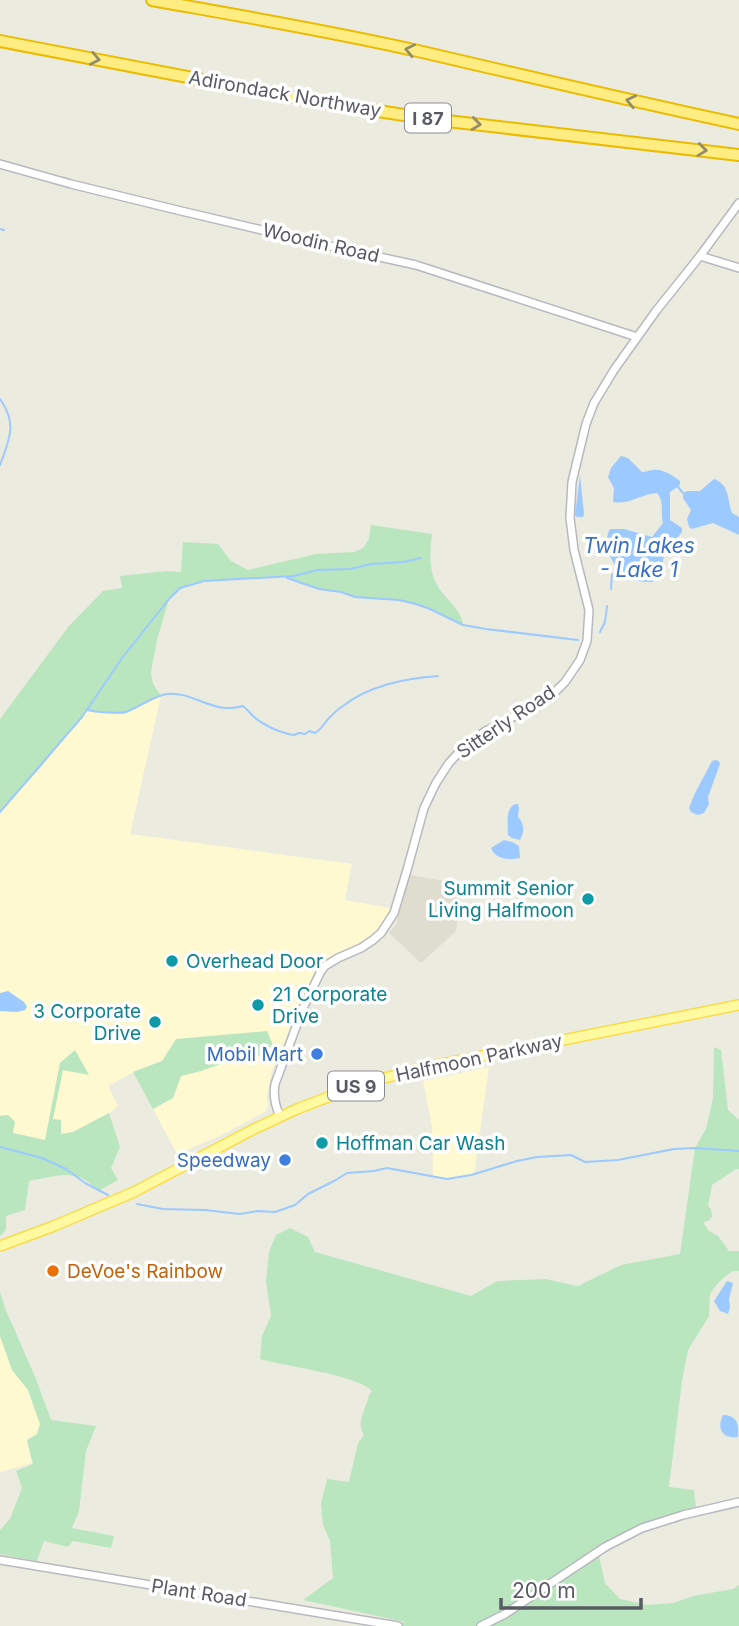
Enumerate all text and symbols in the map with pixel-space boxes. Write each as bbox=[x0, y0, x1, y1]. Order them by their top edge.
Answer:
one-way arrow bbox=[404, 43, 416, 58]
one-way arrow bbox=[89, 51, 101, 66]
street label: Adirondack Northway bbox=[187, 66, 383, 122]
one-way arrow bbox=[625, 95, 637, 109]
road number: I 87 bbox=[405, 104, 451, 132]
one-way arrow bbox=[471, 116, 482, 131]
one-way arrow bbox=[696, 143, 708, 158]
street label: Woodin Road bbox=[260, 218, 382, 268]
water label: Twin Lakes - Lake 1 bbox=[583, 533, 695, 582]
street label: Sitterly Road bbox=[452, 681, 560, 763]
place label: Summit Senior Living Halfmoon bbox=[428, 877, 574, 922]
marker: Summit Senior Living Halfmoon bbox=[580, 891, 596, 907]
place label: Overhead Door bbox=[186, 950, 323, 973]
marker: Overhead Door bbox=[164, 953, 180, 969]
place label: 21 Corporate Drive bbox=[272, 983, 387, 1028]
marker: 21 Corporate Drive bbox=[250, 997, 266, 1013]
place label: 3 Corporate Drive bbox=[33, 1000, 141, 1045]
marker: 3 Corporate Drive bbox=[147, 1014, 163, 1030]
street label: Halfmoon Parkway bbox=[394, 1029, 565, 1087]
place label: Mobil Mart bbox=[207, 1043, 303, 1066]
marker: Mobil Mart bbox=[309, 1046, 325, 1062]
road number: US 9 bbox=[328, 1072, 384, 1100]
place label: Hoffman Car Wash bbox=[336, 1132, 505, 1155]
marker: Hoffman Car Wash bbox=[314, 1135, 330, 1151]
place label: Speedway bbox=[177, 1149, 271, 1172]
marker: Speedway bbox=[277, 1152, 293, 1168]
place label: DeVoe's Rainbow bbox=[67, 1260, 223, 1283]
marker: DeVoe's Rainbow bbox=[45, 1263, 61, 1279]
scale bar bbox=[501, 1566, 641, 1610]
street label: Plant Road bbox=[150, 1574, 248, 1612]
text: 200 m bbox=[512, 1578, 576, 1603]

